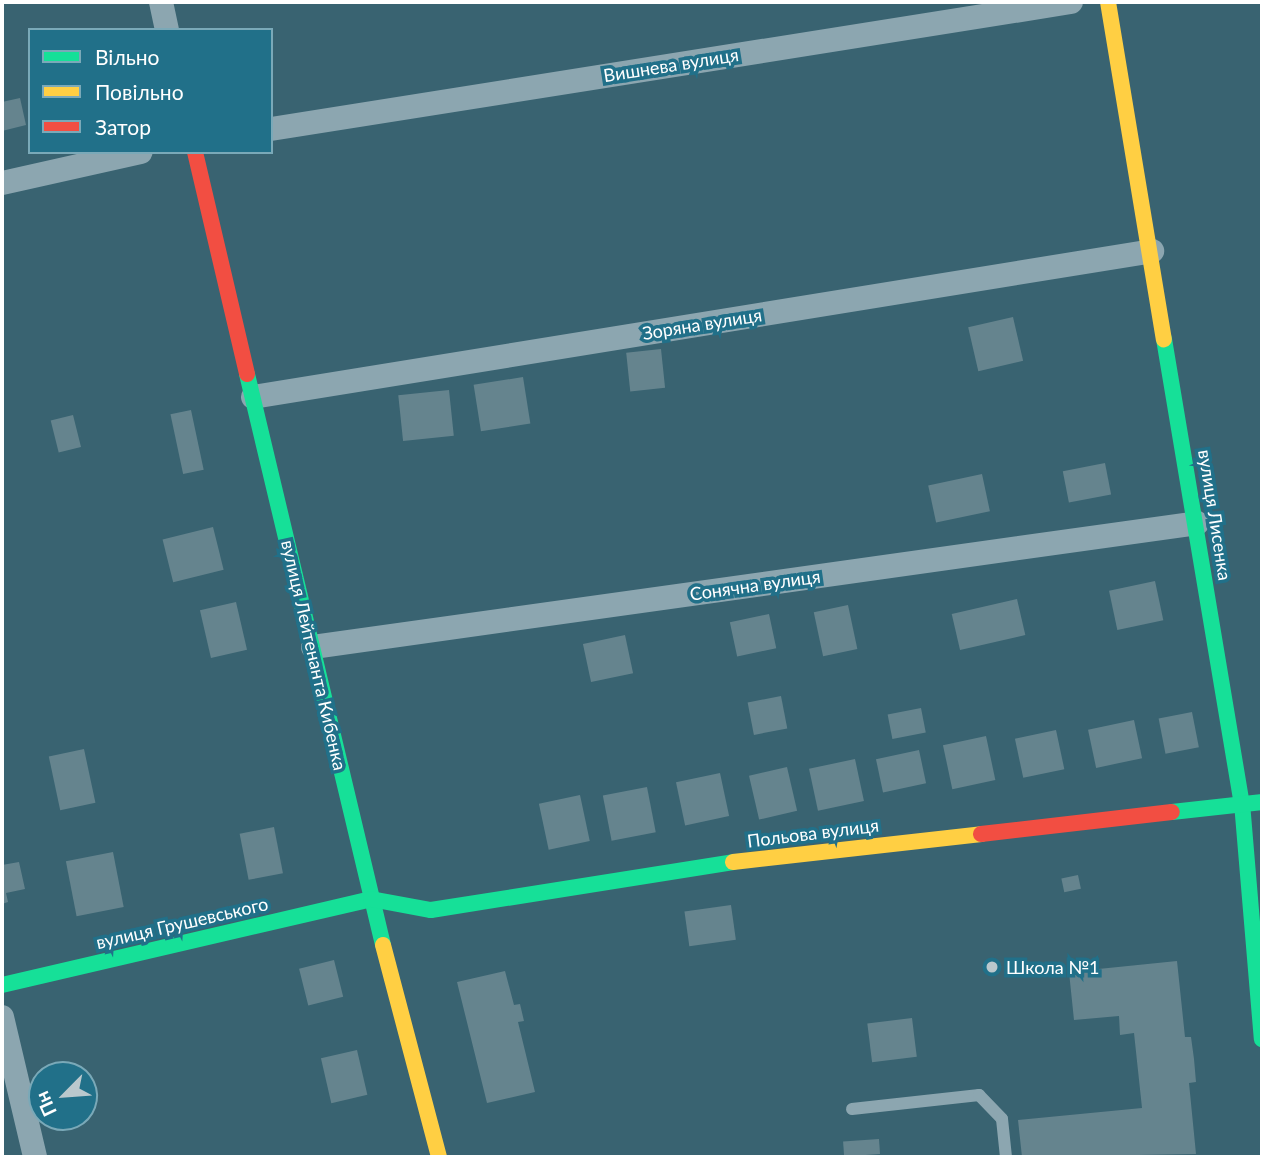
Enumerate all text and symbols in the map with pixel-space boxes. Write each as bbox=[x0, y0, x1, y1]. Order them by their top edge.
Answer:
legend bbox=[28, 28, 273, 154]
text: Вільно bbox=[95, 44, 159, 69]
street label: Вишнева вулиця bbox=[602, 44, 740, 86]
text: Повільно bbox=[95, 79, 184, 104]
text: Затор bbox=[95, 114, 151, 139]
street label: Зоряна вулиця bbox=[641, 304, 763, 344]
street label: вулиця Лисенка bbox=[1194, 448, 1236, 582]
street label: вулиця Лейтенанта Кибенка bbox=[277, 538, 351, 772]
street label: Сонячна вулиця bbox=[688, 565, 822, 605]
street label: Польова вулиця bbox=[746, 814, 880, 852]
street label: вулиця Грушевського bbox=[94, 893, 270, 953]
place label: Школа №1 bbox=[1006, 956, 1099, 978]
marker: Школа №1 bbox=[984, 959, 1000, 975]
north arrow bbox=[28, 1061, 98, 1131]
text: Пн bbox=[30, 1088, 61, 1120]

